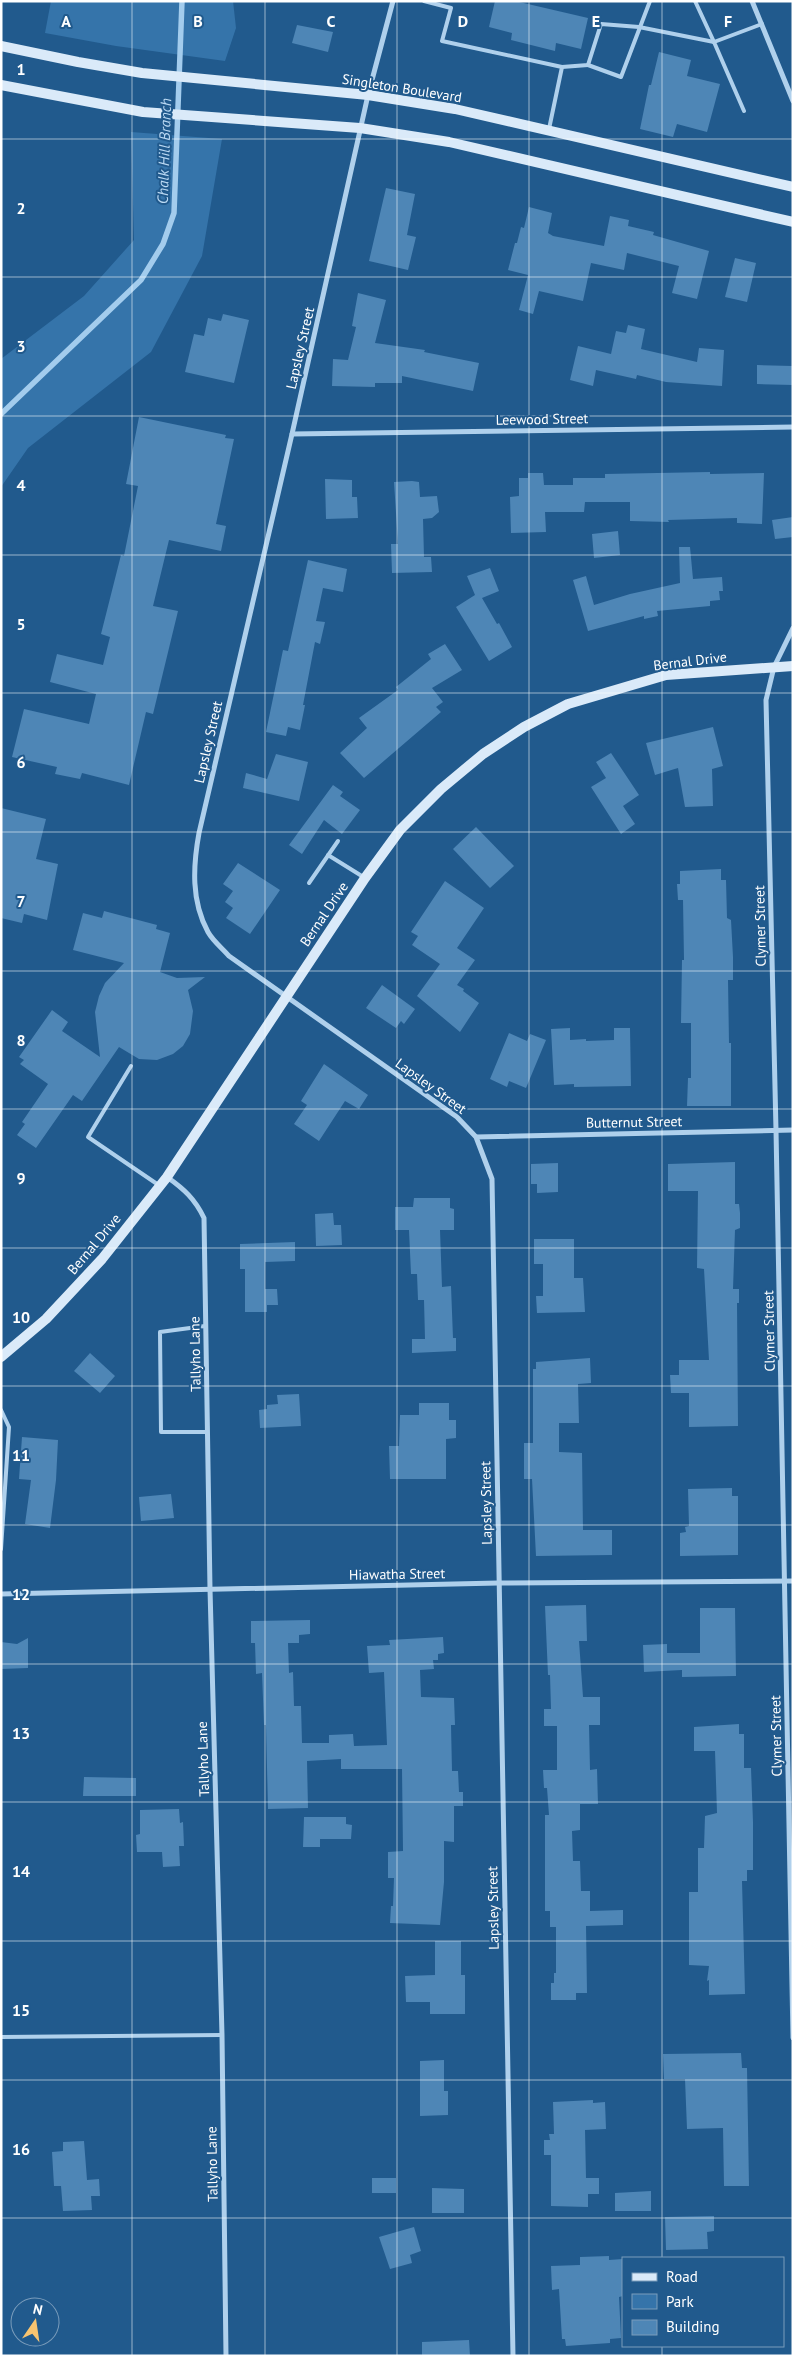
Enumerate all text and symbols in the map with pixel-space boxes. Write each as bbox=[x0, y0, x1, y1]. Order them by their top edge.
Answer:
text: A bbox=[61, 11, 71, 31]
text: B bbox=[193, 11, 203, 31]
text: C bbox=[327, 11, 336, 31]
text: D bbox=[458, 11, 468, 31]
text: E bbox=[592, 11, 600, 31]
text: F bbox=[724, 11, 732, 31]
text: 1 bbox=[16, 59, 26, 79]
street label: Singleton Boulevard bbox=[341, 70, 463, 106]
water label: Chalk Hill Branch bbox=[153, 98, 175, 204]
text: 2 bbox=[16, 198, 26, 218]
street label: Lapsley Street bbox=[282, 305, 318, 391]
text: 3 bbox=[16, 336, 26, 356]
street label: Leewood Street bbox=[496, 409, 589, 429]
text: 4 bbox=[16, 475, 26, 495]
text: 5 bbox=[16, 614, 26, 634]
street label: Bernal Drive bbox=[652, 648, 728, 674]
street label: Lapsley Street bbox=[190, 699, 226, 785]
text: 6 bbox=[16, 752, 26, 772]
street label: Bernal Drive bbox=[296, 878, 352, 950]
street label: Clymer Street bbox=[750, 885, 770, 967]
text: 7 bbox=[16, 891, 26, 911]
text: 8 bbox=[16, 1030, 26, 1050]
street label: Lapsley Street bbox=[392, 1054, 470, 1118]
street label: Butternut Street bbox=[586, 1112, 683, 1132]
text: 9 bbox=[16, 1168, 26, 1188]
street label: Bernal Drive bbox=[63, 1210, 125, 1278]
street label: Clymer Street bbox=[759, 1290, 779, 1372]
text: 10 bbox=[12, 1307, 30, 1327]
street label: Tallyho Lane bbox=[185, 1316, 205, 1392]
text: 11 bbox=[12, 1445, 30, 1465]
street label: Lapsley Street bbox=[476, 1461, 496, 1545]
street label: Hiawatha Street bbox=[349, 1564, 445, 1584]
text: 12 bbox=[12, 1584, 30, 1604]
street label: Clymer Street bbox=[766, 1695, 786, 1777]
street label: Tallyho Lane bbox=[193, 1721, 213, 1797]
text: 13 bbox=[12, 1723, 30, 1743]
text: 14 bbox=[12, 1861, 30, 1881]
street label: Lapsley Street bbox=[483, 1866, 503, 1950]
text: 15 bbox=[12, 2000, 30, 2020]
street label: Tallyho Lane bbox=[202, 2126, 222, 2202]
text: 16 bbox=[12, 2139, 30, 2159]
legend bbox=[622, 2257, 784, 2347]
text: Road bbox=[666, 2267, 698, 2286]
text: Park bbox=[666, 2292, 694, 2311]
north arrow bbox=[10, 2297, 60, 2347]
text: N bbox=[31, 2300, 44, 2319]
text: Building bbox=[666, 2317, 720, 2336]

